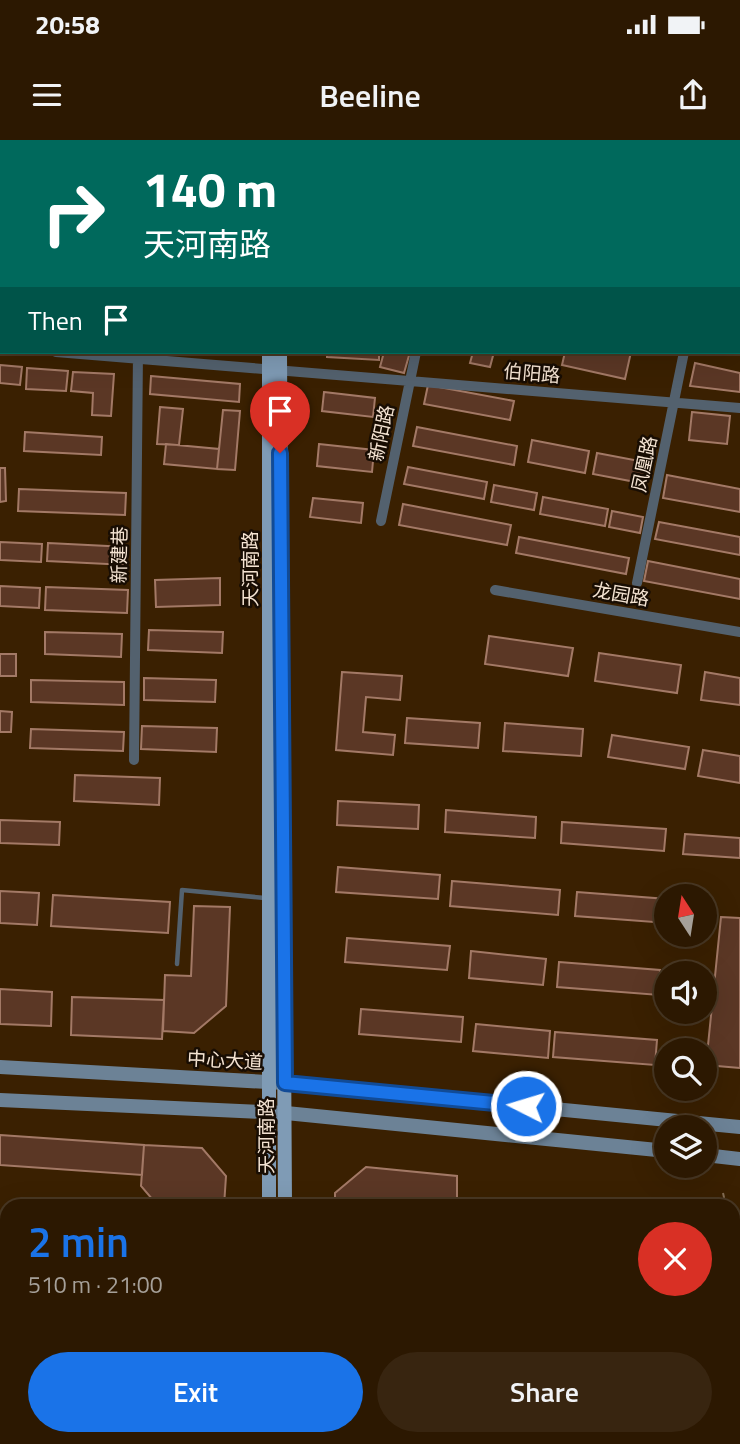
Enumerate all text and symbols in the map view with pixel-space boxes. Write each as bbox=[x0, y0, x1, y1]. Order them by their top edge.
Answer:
text: 20:58 bbox=[35, 5, 100, 44]
text: Beeline bbox=[319, 71, 421, 119]
icon: menu bbox=[28, 76, 66, 114]
icon: share bbox=[674, 76, 712, 114]
text: 140 m bbox=[143, 151, 277, 226]
icon: right bbox=[28, 168, 119, 259]
text: 天河南路 bbox=[143, 220, 271, 268]
text: Then bbox=[28, 301, 83, 340]
icon: arrive bbox=[97, 301, 135, 339]
street label: 伯阳路 bbox=[502, 356, 562, 389]
pin bbox=[250, 381, 310, 453]
icon: arrive bbox=[261, 392, 299, 430]
street label: 新阳路 bbox=[360, 402, 401, 464]
street label: 凤凰路 bbox=[623, 433, 664, 495]
street label: 新建巷 bbox=[104, 526, 133, 584]
street label: 天河南路 bbox=[235, 531, 264, 607]
street label: 龙园路 bbox=[590, 574, 652, 613]
north arrow bbox=[654, 884, 718, 947]
map controls bbox=[654, 884, 717, 1178]
button: sound bbox=[654, 961, 717, 1024]
button: search bbox=[654, 1038, 717, 1101]
street label: 中心大道 bbox=[186, 1043, 264, 1076]
position arrow bbox=[489, 1069, 563, 1143]
street label: 天河南路 bbox=[251, 1098, 280, 1174]
button: layers bbox=[654, 1115, 717, 1178]
text: 2 min bbox=[28, 1209, 129, 1273]
button: close bbox=[638, 1222, 712, 1296]
text: 510 m · 21:00 bbox=[28, 1267, 163, 1302]
button: Exit bbox=[28, 1352, 363, 1432]
button: Share bbox=[377, 1352, 712, 1432]

